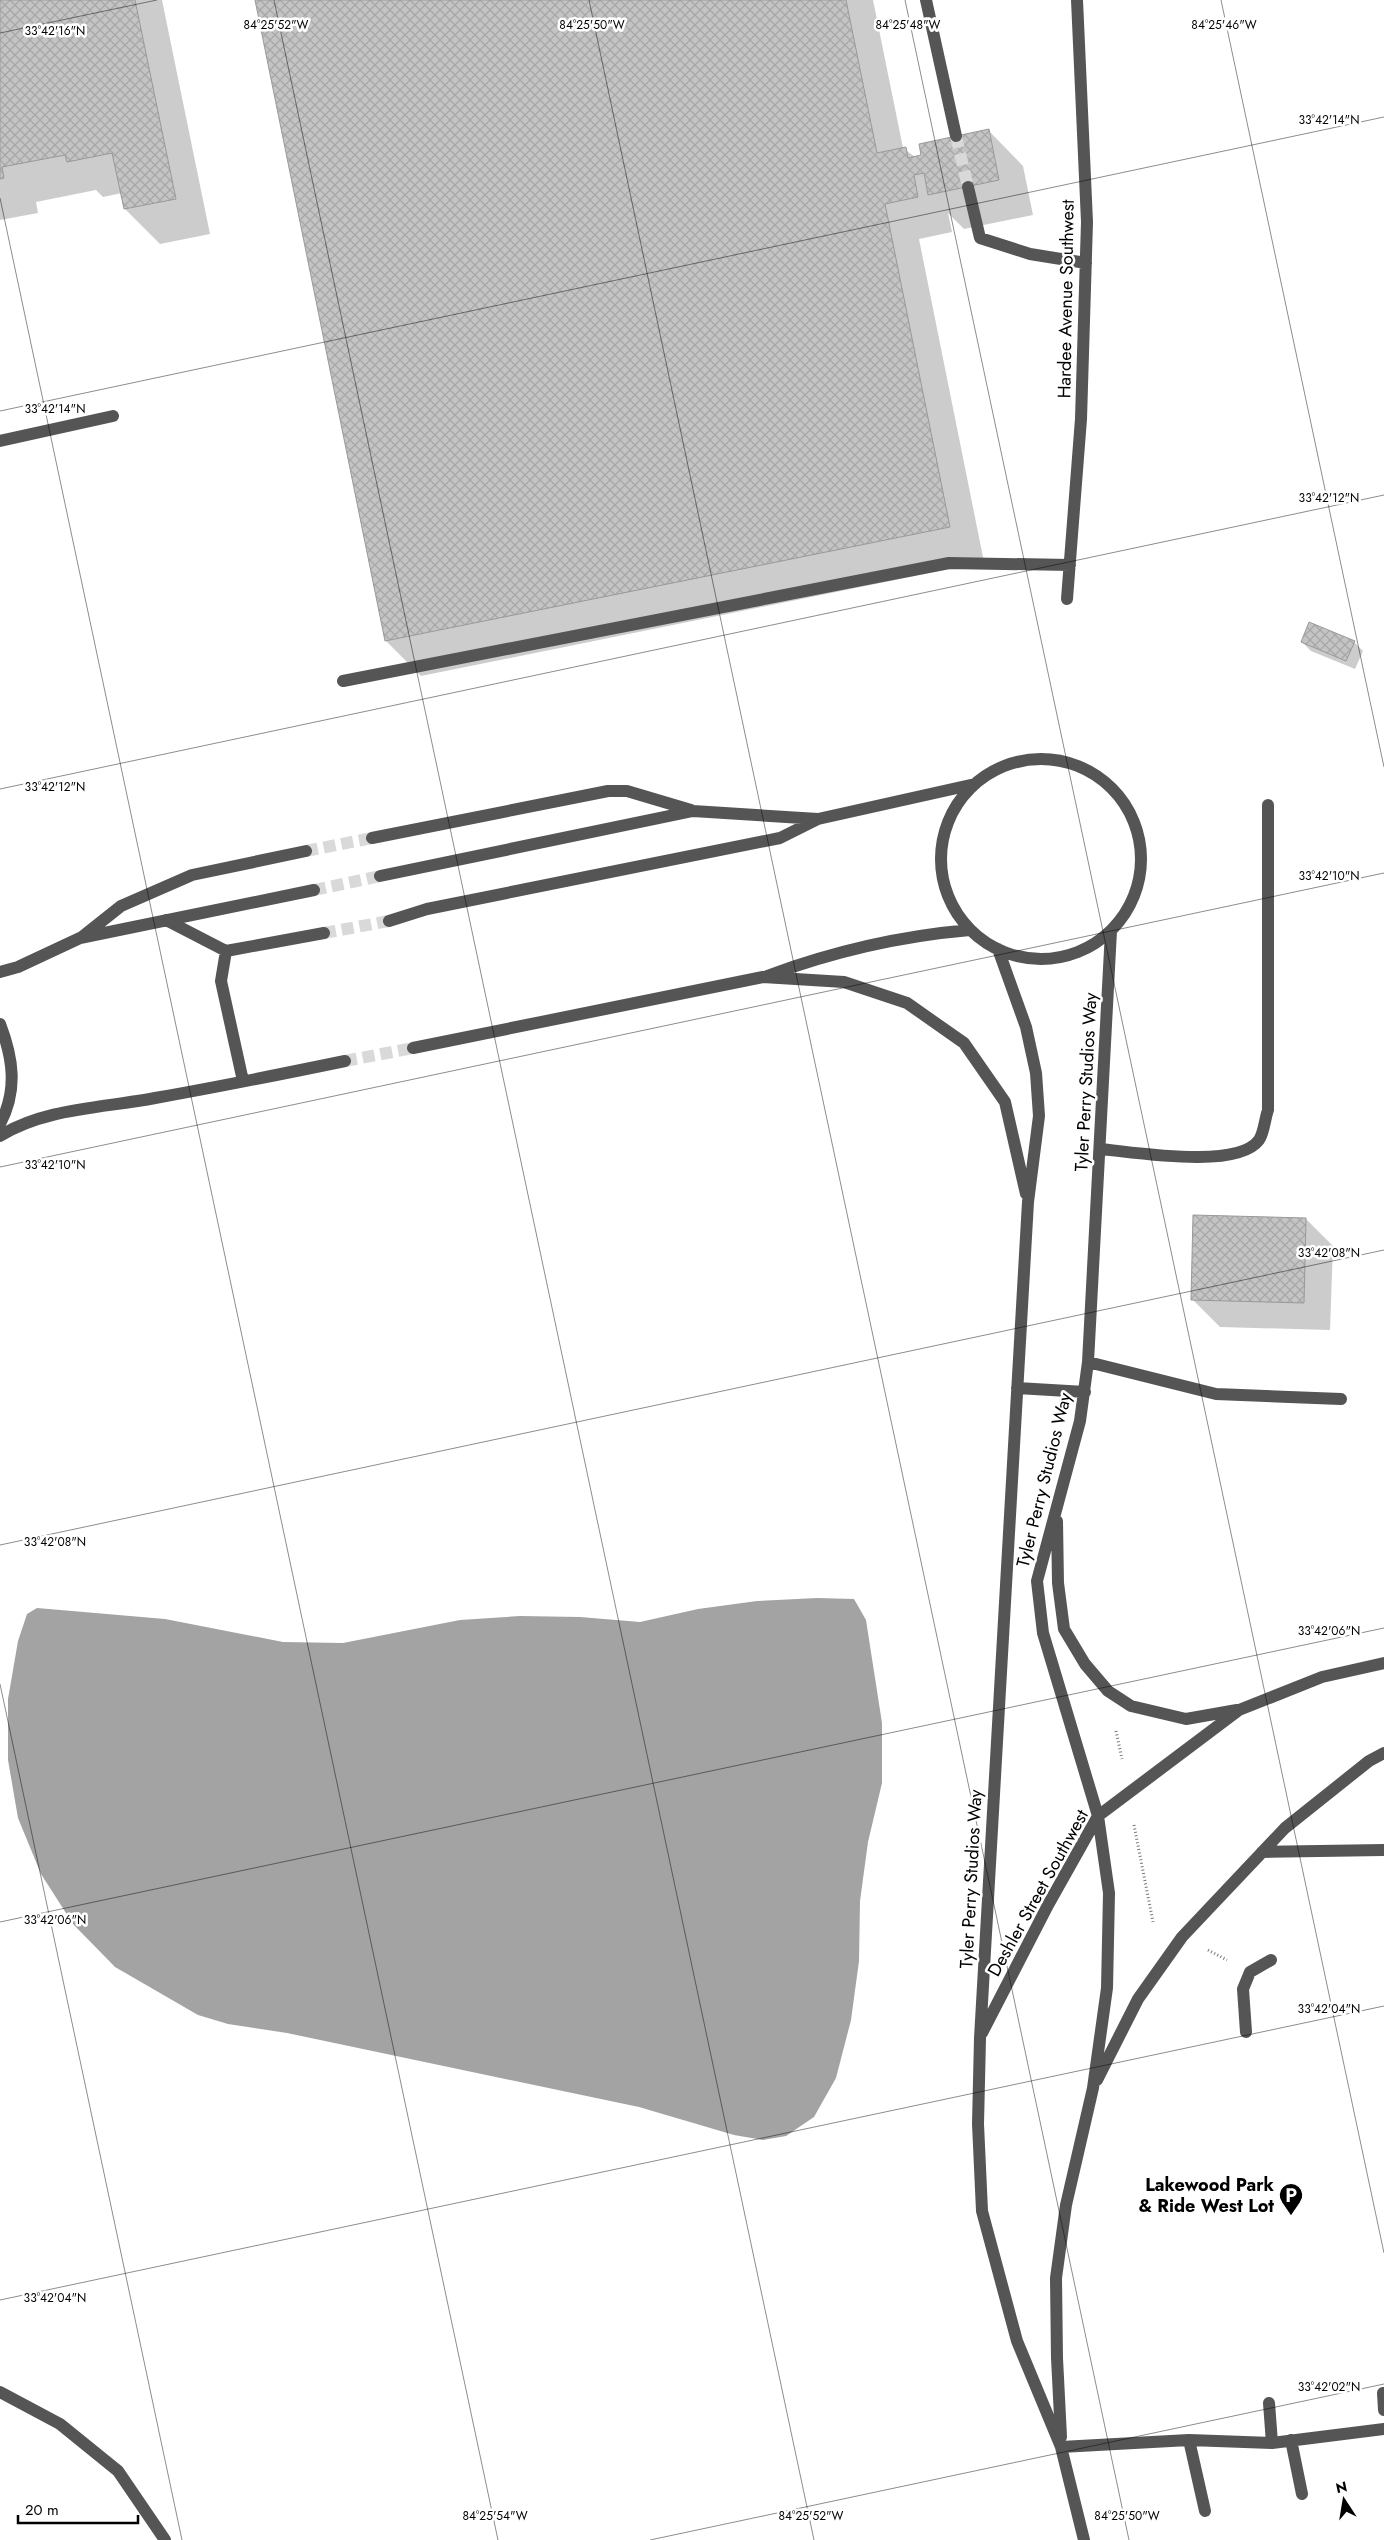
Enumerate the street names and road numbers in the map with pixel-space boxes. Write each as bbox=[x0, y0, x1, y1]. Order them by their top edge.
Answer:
street label: Hardee Avenue Southwest bbox=[1051, 199, 1081, 399]
street label: Tyler Perry Studios Way bbox=[1068, 992, 1104, 1172]
street label: Tyler Perry Studios Way bbox=[1010, 1390, 1078, 1570]
street label: Tyler Perry Studios Way bbox=[953, 1789, 989, 1969]
street label: Deshler Street Southwest bbox=[981, 1804, 1095, 1981]

